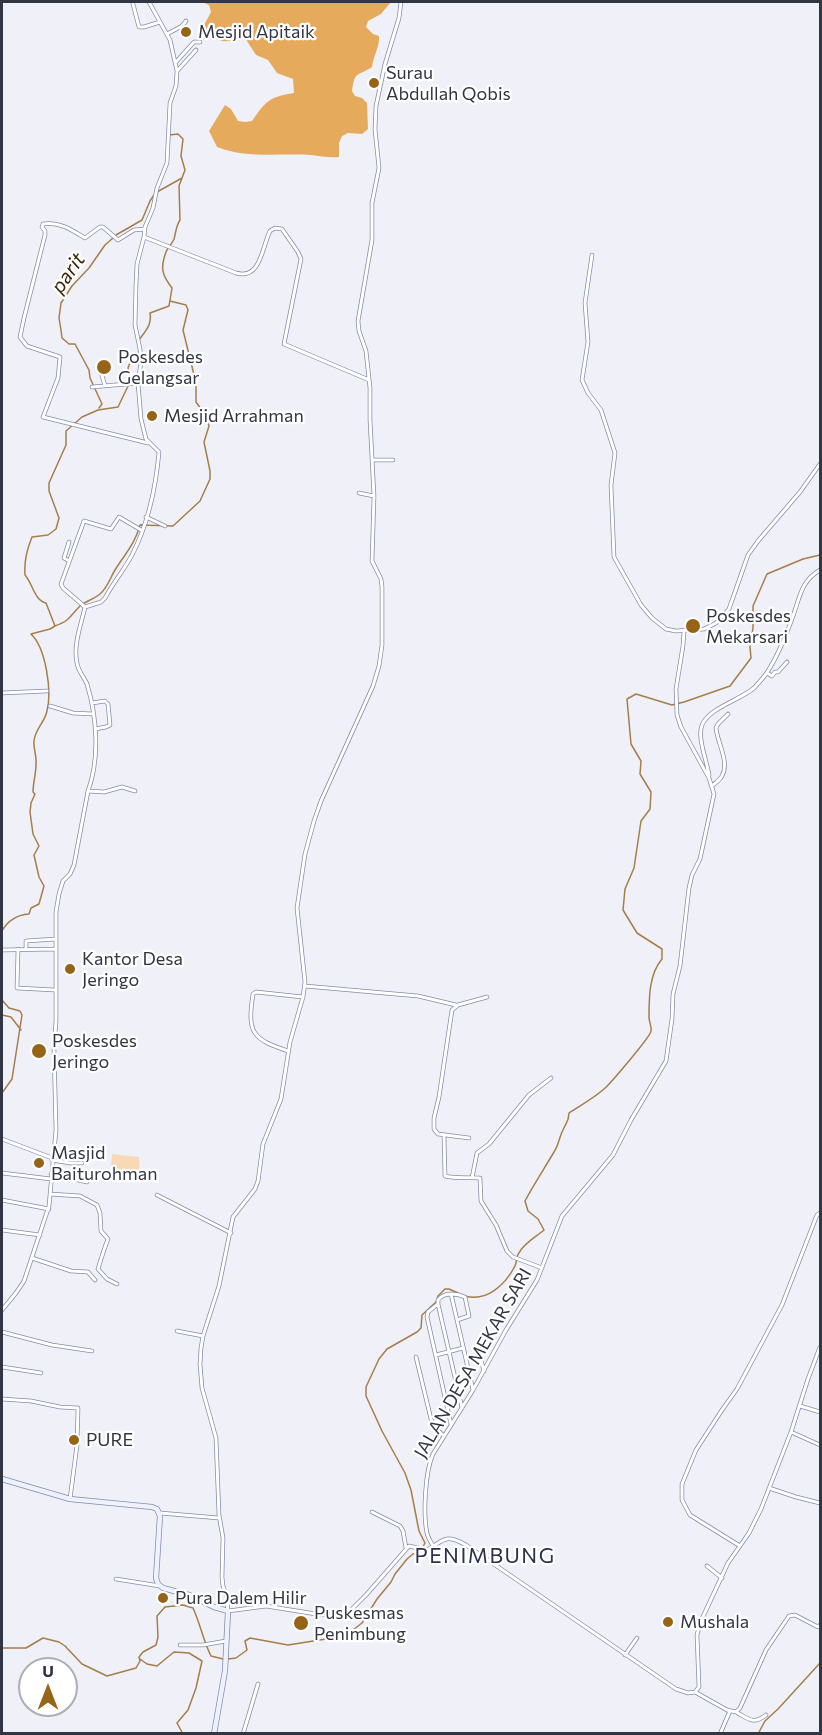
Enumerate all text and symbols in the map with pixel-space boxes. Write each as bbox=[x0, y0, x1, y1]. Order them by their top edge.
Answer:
place label: Mesjid Apitaik bbox=[198, 21, 315, 43]
marker: Mesjid Apitaik bbox=[179, 25, 193, 39]
place label: Surau Abdullah Qobis bbox=[386, 62, 511, 104]
marker: Surau Abdullah Qobis bbox=[367, 76, 381, 90]
water label: parit bbox=[46, 248, 90, 298]
place label: Poskesdes Gelangsar bbox=[118, 346, 203, 388]
marker: Poskesdes Gelangsar bbox=[95, 358, 113, 376]
place label: Mesjid Arrahman bbox=[164, 405, 304, 427]
marker: Mesjid Arrahman bbox=[145, 409, 159, 423]
place label: Poskesdes Mekarsari bbox=[706, 605, 791, 648]
marker: Poskesdes Mekarsari bbox=[684, 617, 702, 635]
place label: Kantor Desa Jeringo bbox=[82, 948, 183, 990]
marker: Kantor Desa Jeringo bbox=[63, 962, 77, 976]
place label: Poskesdes Jeringo bbox=[52, 1030, 137, 1072]
marker: Poskesdes Jeringo bbox=[30, 1042, 48, 1060]
place label: Masjid Baiturohman bbox=[51, 1142, 157, 1184]
marker: Masjid Baiturohman bbox=[32, 1156, 46, 1170]
street label: JALAN DESA MEKAR SARI bbox=[410, 1264, 536, 1462]
place label: PURE bbox=[86, 1429, 133, 1451]
marker: PURE bbox=[67, 1433, 81, 1447]
district label: PENIMBUNG bbox=[414, 1543, 556, 1569]
place label: Pura Dalem Hilir bbox=[175, 1587, 307, 1609]
marker: Pura Dalem Hilir bbox=[156, 1591, 170, 1605]
place label: Puskesmas Penimbung bbox=[314, 1602, 406, 1644]
place label: Mushala bbox=[680, 1611, 749, 1633]
marker: Puskesmas Penimbung bbox=[292, 1614, 310, 1632]
marker: Mushala bbox=[661, 1615, 675, 1629]
north arrow bbox=[18, 1657, 78, 1717]
text: U bbox=[42, 1661, 54, 1680]

